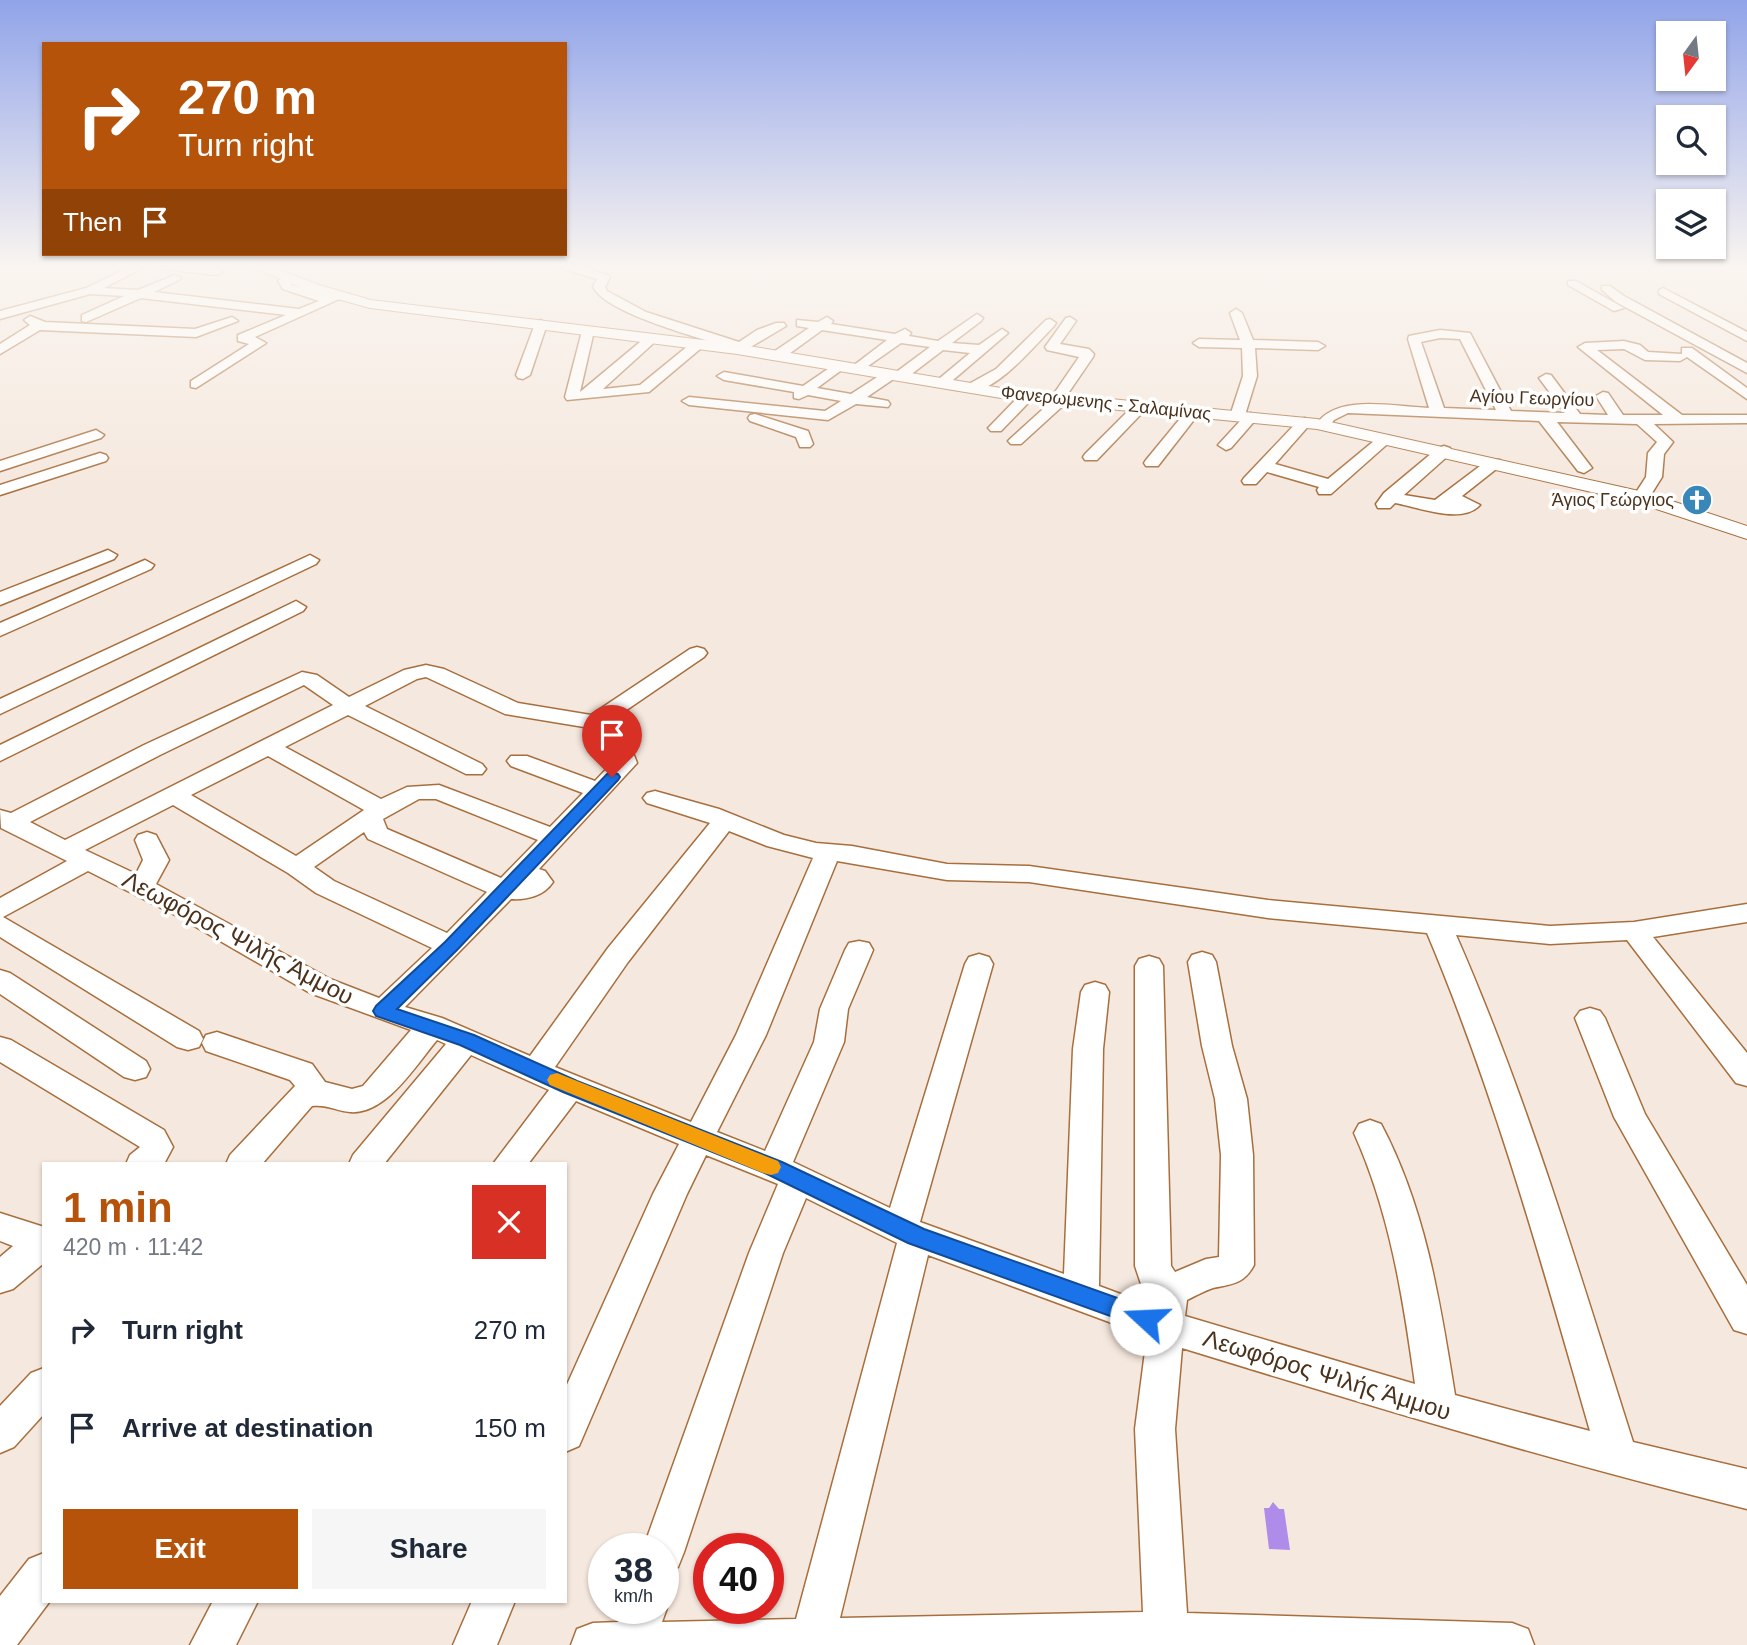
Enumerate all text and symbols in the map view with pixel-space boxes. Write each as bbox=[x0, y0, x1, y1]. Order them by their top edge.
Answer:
north arrow bbox=[1656, 21, 1726, 91]
map controls bbox=[1656, 21, 1726, 259]
icon: right bbox=[63, 70, 154, 161]
text: 270 m bbox=[178, 70, 317, 124]
button: search bbox=[1656, 105, 1726, 175]
text: Turn right bbox=[178, 127, 314, 163]
button: layers bbox=[1656, 189, 1726, 259]
icon: arrive bbox=[136, 203, 174, 241]
text: Then bbox=[63, 207, 122, 237]
street label: Φανερωμενης - Σαλαμίνας bbox=[1000, 382, 1212, 424]
street label: Αγίου Γεωργίου bbox=[1469, 386, 1595, 410]
church icon: Άγιος Γεώργιος bbox=[1680, 483, 1714, 517]
place label: Άγιος Γεώργιος bbox=[1552, 490, 1674, 510]
pin bbox=[582, 705, 642, 777]
icon: arrive bbox=[593, 716, 631, 754]
street label: Λεωφόρος Ψιλής Άμμου bbox=[118, 865, 358, 1010]
text: 1 min bbox=[63, 1184, 173, 1231]
button: close bbox=[472, 1185, 546, 1259]
text: 420 m · 11:42 bbox=[63, 1234, 203, 1260]
position arrow bbox=[1109, 1282, 1183, 1356]
icon: right bbox=[63, 1311, 101, 1349]
text: Turn right bbox=[122, 1315, 243, 1345]
text: 270 m bbox=[474, 1315, 546, 1345]
street label: Λεωφόρος Ψιλής Άμμου bbox=[1200, 1324, 1454, 1425]
icon: arrive bbox=[63, 1409, 101, 1447]
text: Arrive at destination bbox=[122, 1413, 373, 1443]
text: 150 m bbox=[474, 1413, 546, 1443]
button: Exit bbox=[63, 1509, 298, 1589]
button: Share bbox=[312, 1509, 546, 1589]
speed limit sign: 40 bbox=[693, 1533, 784, 1624]
text: 38 bbox=[614, 1550, 653, 1589]
text: km/h bbox=[614, 1586, 653, 1606]

